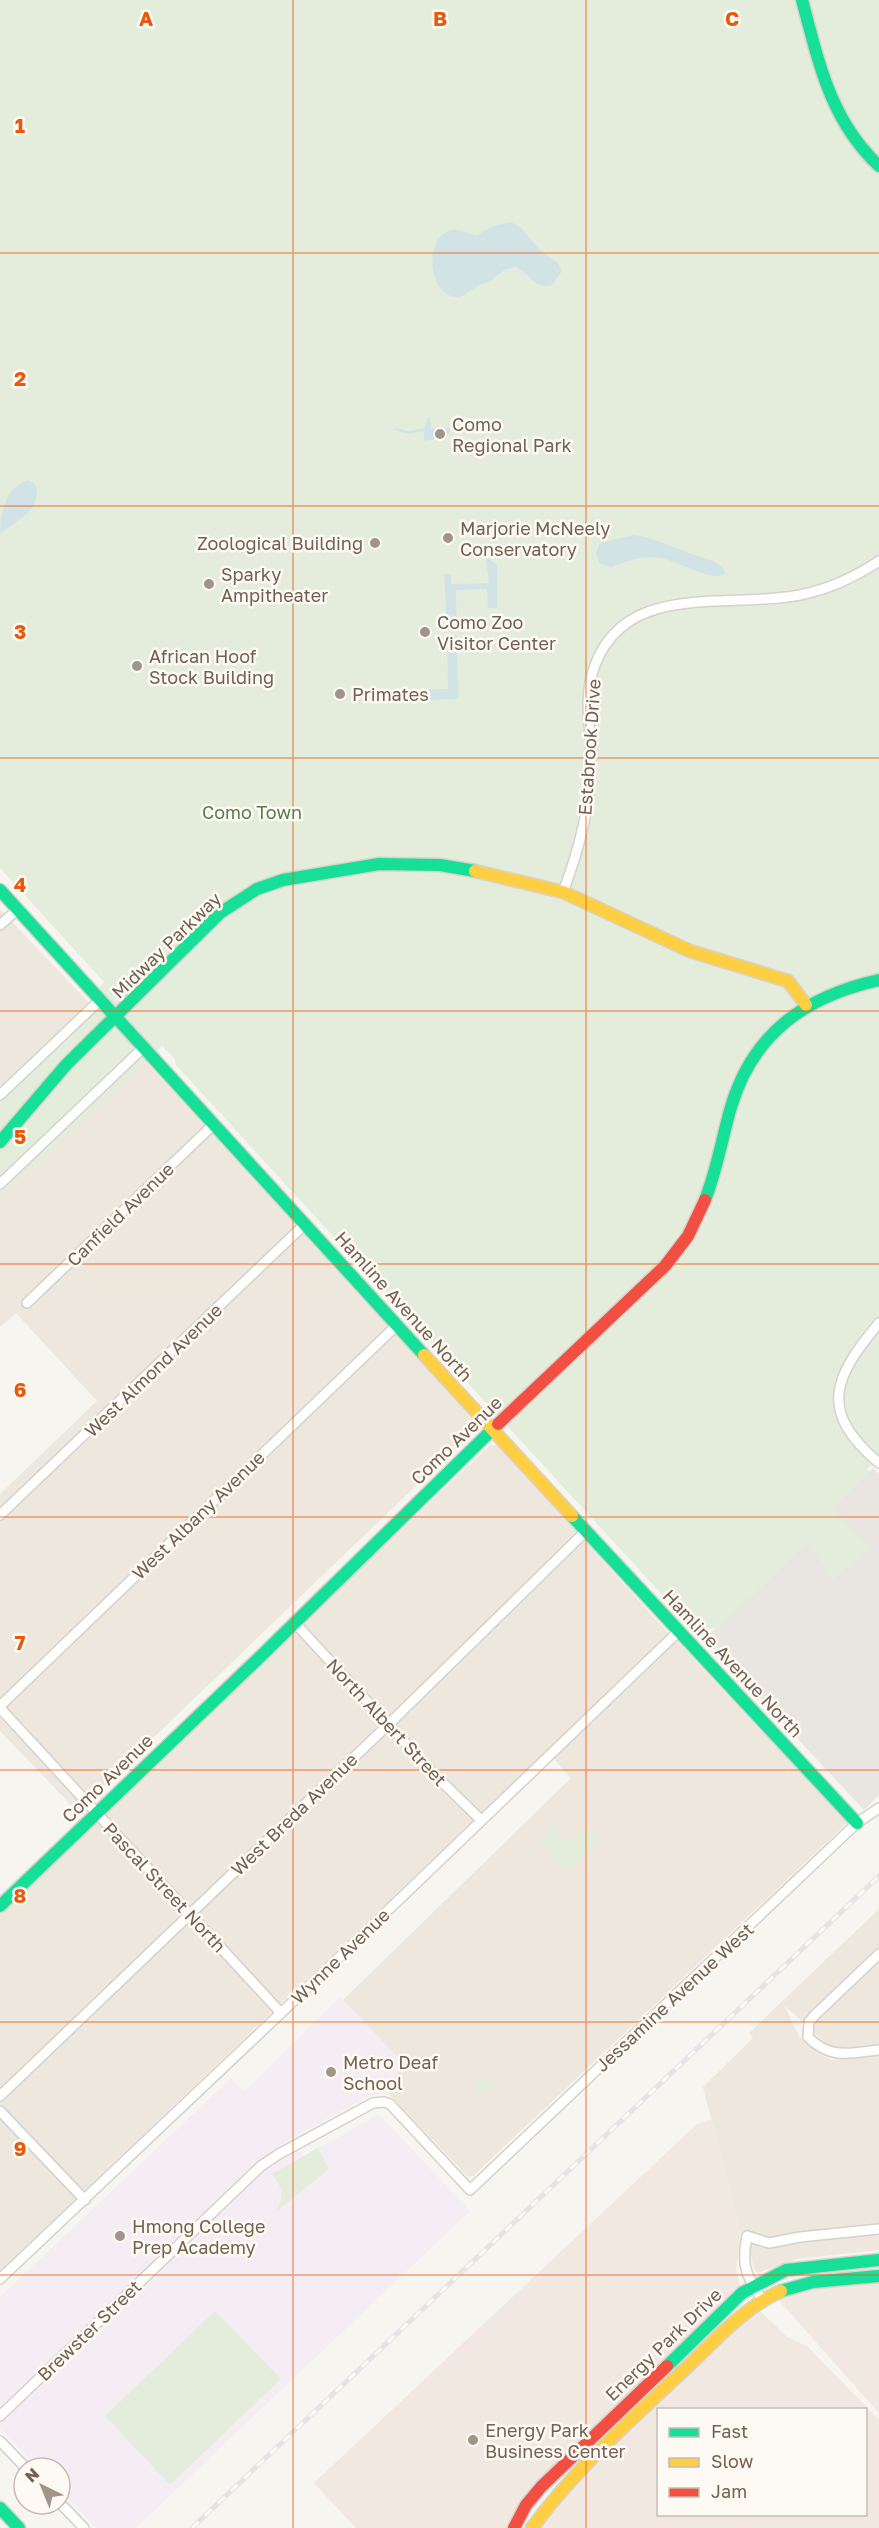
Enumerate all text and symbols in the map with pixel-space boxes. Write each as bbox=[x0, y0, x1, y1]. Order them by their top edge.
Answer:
text: A bbox=[139, 6, 153, 30]
text: B bbox=[433, 6, 447, 30]
text: C bbox=[725, 6, 739, 30]
text: 1 bbox=[15, 113, 25, 137]
text: 2 bbox=[14, 366, 26, 390]
place label: Como Regional Park bbox=[452, 413, 572, 456]
marker: Como Regional Park bbox=[433, 427, 447, 441]
place label: Marjorie McNeely Conservatory bbox=[460, 517, 610, 560]
marker: Marjorie McNeely Conservatory bbox=[441, 531, 455, 545]
place label: Zoological Building bbox=[197, 532, 363, 554]
marker: Zoological Building bbox=[368, 536, 382, 550]
place label: Sparky Ampitheater bbox=[221, 563, 328, 606]
marker: Sparky Ampitheater bbox=[202, 577, 216, 591]
place label: Como Zoo Visitor Center bbox=[437, 611, 556, 654]
text: 3 bbox=[14, 619, 26, 643]
marker: Como Zoo Visitor Center bbox=[418, 625, 432, 639]
place label: African Hoof Stock Building bbox=[149, 645, 274, 688]
marker: African Hoof Stock Building bbox=[130, 659, 144, 673]
street label: Estabrook Drive bbox=[573, 678, 605, 816]
place label: Primates bbox=[352, 683, 429, 705]
marker: Primates bbox=[333, 687, 347, 701]
park label: Como Town bbox=[202, 801, 302, 823]
text: 4 bbox=[14, 872, 26, 896]
street label: Midway Parkway bbox=[107, 887, 225, 1003]
text: 5 bbox=[14, 1124, 26, 1148]
street label: Canfield Avenue bbox=[62, 1157, 178, 1271]
street label: Hamline Avenue North bbox=[331, 1226, 477, 1386]
street label: West Almond Avenue bbox=[80, 1299, 226, 1441]
text: 6 bbox=[14, 1377, 26, 1401]
street label: Como Avenue bbox=[406, 1391, 506, 1489]
street label: West Albany Avenue bbox=[127, 1446, 269, 1584]
street label: Hamline Avenue North bbox=[659, 1584, 807, 1742]
text: 7 bbox=[15, 1630, 26, 1654]
street label: North Albert Street bbox=[322, 1654, 452, 1790]
street label: Como Avenue bbox=[57, 1729, 157, 1827]
street label: West Breda Avenue bbox=[226, 1748, 362, 1880]
street label: Pascal Street North bbox=[99, 1818, 231, 1956]
text: 8 bbox=[14, 1883, 26, 1907]
street label: Wynne Avenue bbox=[286, 1904, 394, 2008]
street label: Jessamine Avenue West bbox=[590, 1918, 758, 2076]
place label: Metro Deaf School bbox=[343, 2051, 438, 2094]
marker: Metro Deaf School bbox=[324, 2065, 338, 2079]
text: 9 bbox=[14, 2136, 26, 2160]
place label: Hmong College Prep Academy bbox=[132, 2215, 265, 2258]
marker: Hmong College Prep Academy bbox=[113, 2229, 127, 2243]
street label: Brewster Street bbox=[33, 2275, 145, 2385]
street label: Energy Park Drive bbox=[600, 2283, 726, 2405]
legend bbox=[657, 2408, 867, 2516]
place label: Energy Park Business Center bbox=[485, 2419, 626, 2462]
text: Fast bbox=[711, 2420, 748, 2442]
marker: Energy Park Business Center bbox=[466, 2433, 480, 2447]
text: Slow bbox=[711, 2450, 754, 2472]
north arrow bbox=[12, 2456, 72, 2516]
text: N bbox=[20, 2464, 43, 2486]
text: Jam bbox=[711, 2480, 747, 2502]

